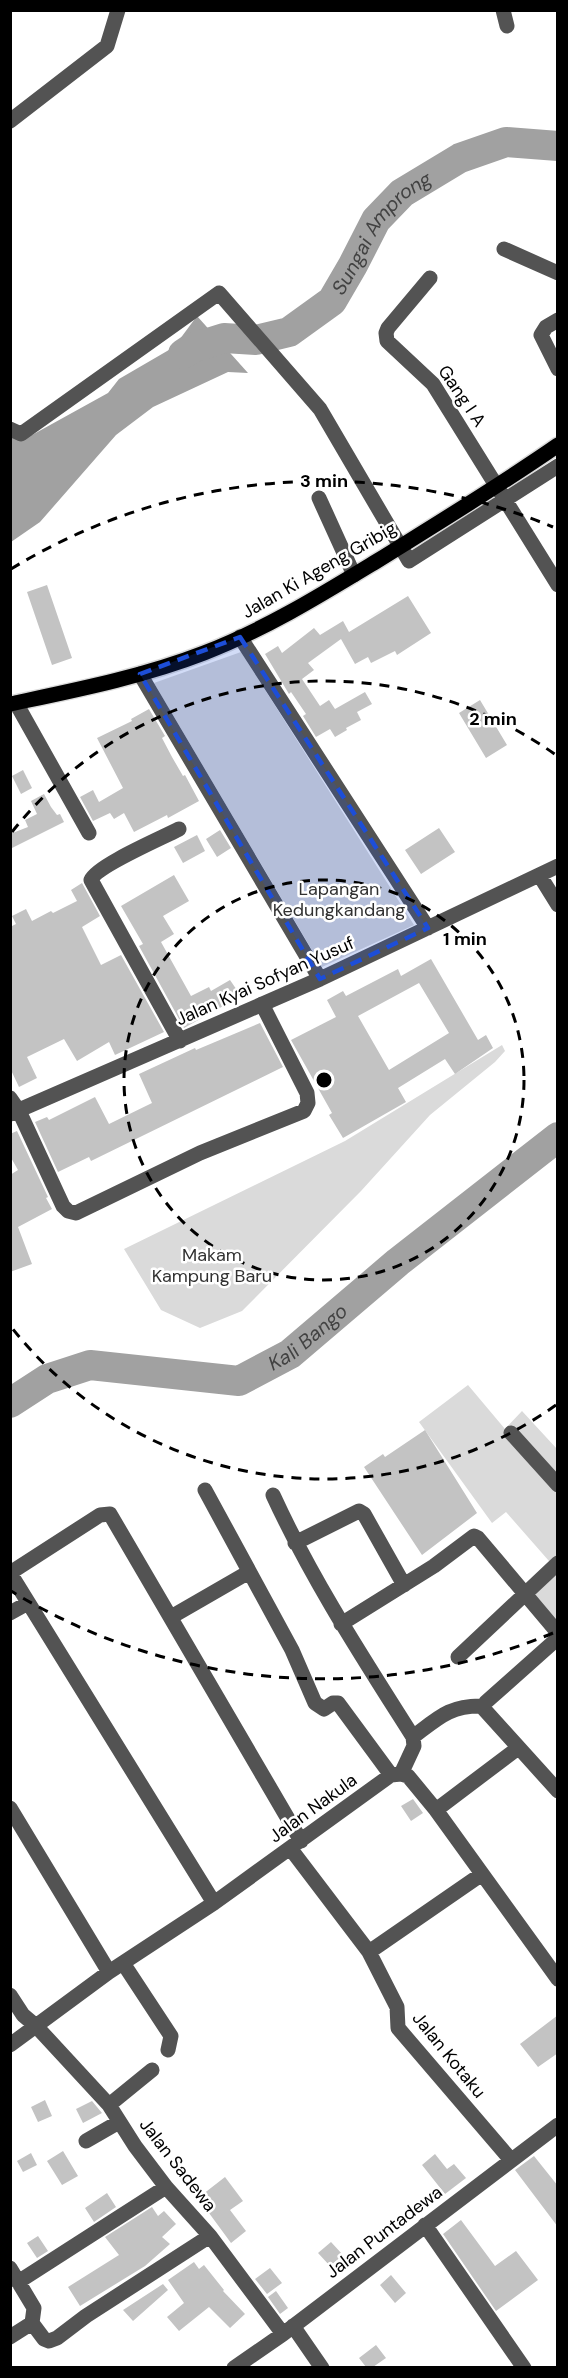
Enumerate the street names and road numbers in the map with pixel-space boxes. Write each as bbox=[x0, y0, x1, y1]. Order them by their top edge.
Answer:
street label: Gang I A bbox=[433, 360, 491, 432]
street label: Jalan Ki Ageng Gribig bbox=[237, 516, 401, 624]
street label: Jalan Kyai Sofyan Yusuf bbox=[172, 931, 358, 1031]
street label: Jalan Nakula bbox=[264, 1768, 362, 1848]
street label: Jalan Kotaku bbox=[407, 2007, 491, 2103]
street label: Jalan Sadewa bbox=[134, 2113, 222, 2217]
street label: Jalan Puntadewa bbox=[321, 2180, 447, 2284]

